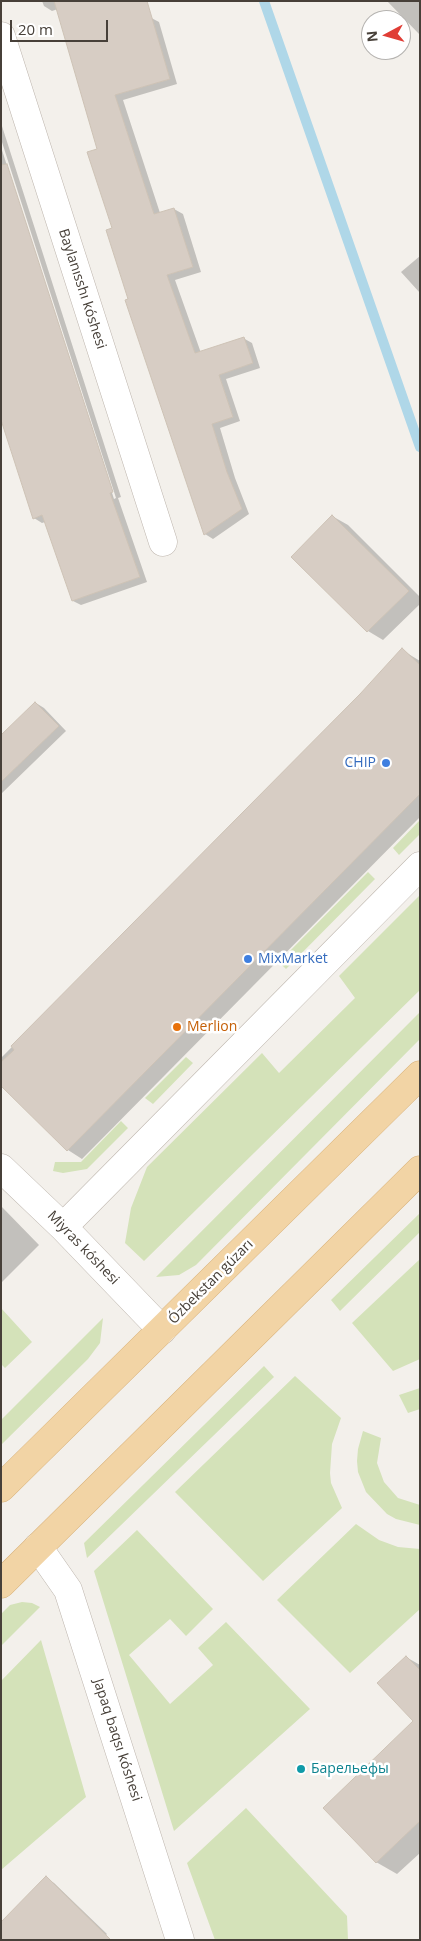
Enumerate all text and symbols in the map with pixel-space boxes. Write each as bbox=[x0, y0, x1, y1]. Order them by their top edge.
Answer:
scale bar bbox=[12, 10, 110, 42]
north arrow bbox=[361, 10, 411, 60]
text: 20 m bbox=[18, 19, 53, 39]
text: N bbox=[362, 30, 382, 43]
street label: Baylanısshı kóshesi bbox=[55, 227, 109, 351]
place label: CHIP bbox=[345, 755, 376, 771]
marker: CHIP bbox=[380, 757, 392, 769]
place label: MixMarket bbox=[258, 951, 328, 967]
marker: MixMarket bbox=[242, 953, 254, 965]
place label: Merlion bbox=[187, 1019, 237, 1035]
marker: Merlion bbox=[171, 1021, 183, 1033]
street label: Miyras kóshesi bbox=[44, 1208, 122, 1288]
street label: Ózbekstan gúzarı bbox=[165, 1236, 257, 1328]
street label: Japaq baqsı kóshesi bbox=[89, 1677, 145, 1803]
place label: Барельефы bbox=[311, 1761, 389, 1777]
marker: Барельефы bbox=[295, 1763, 307, 1775]

